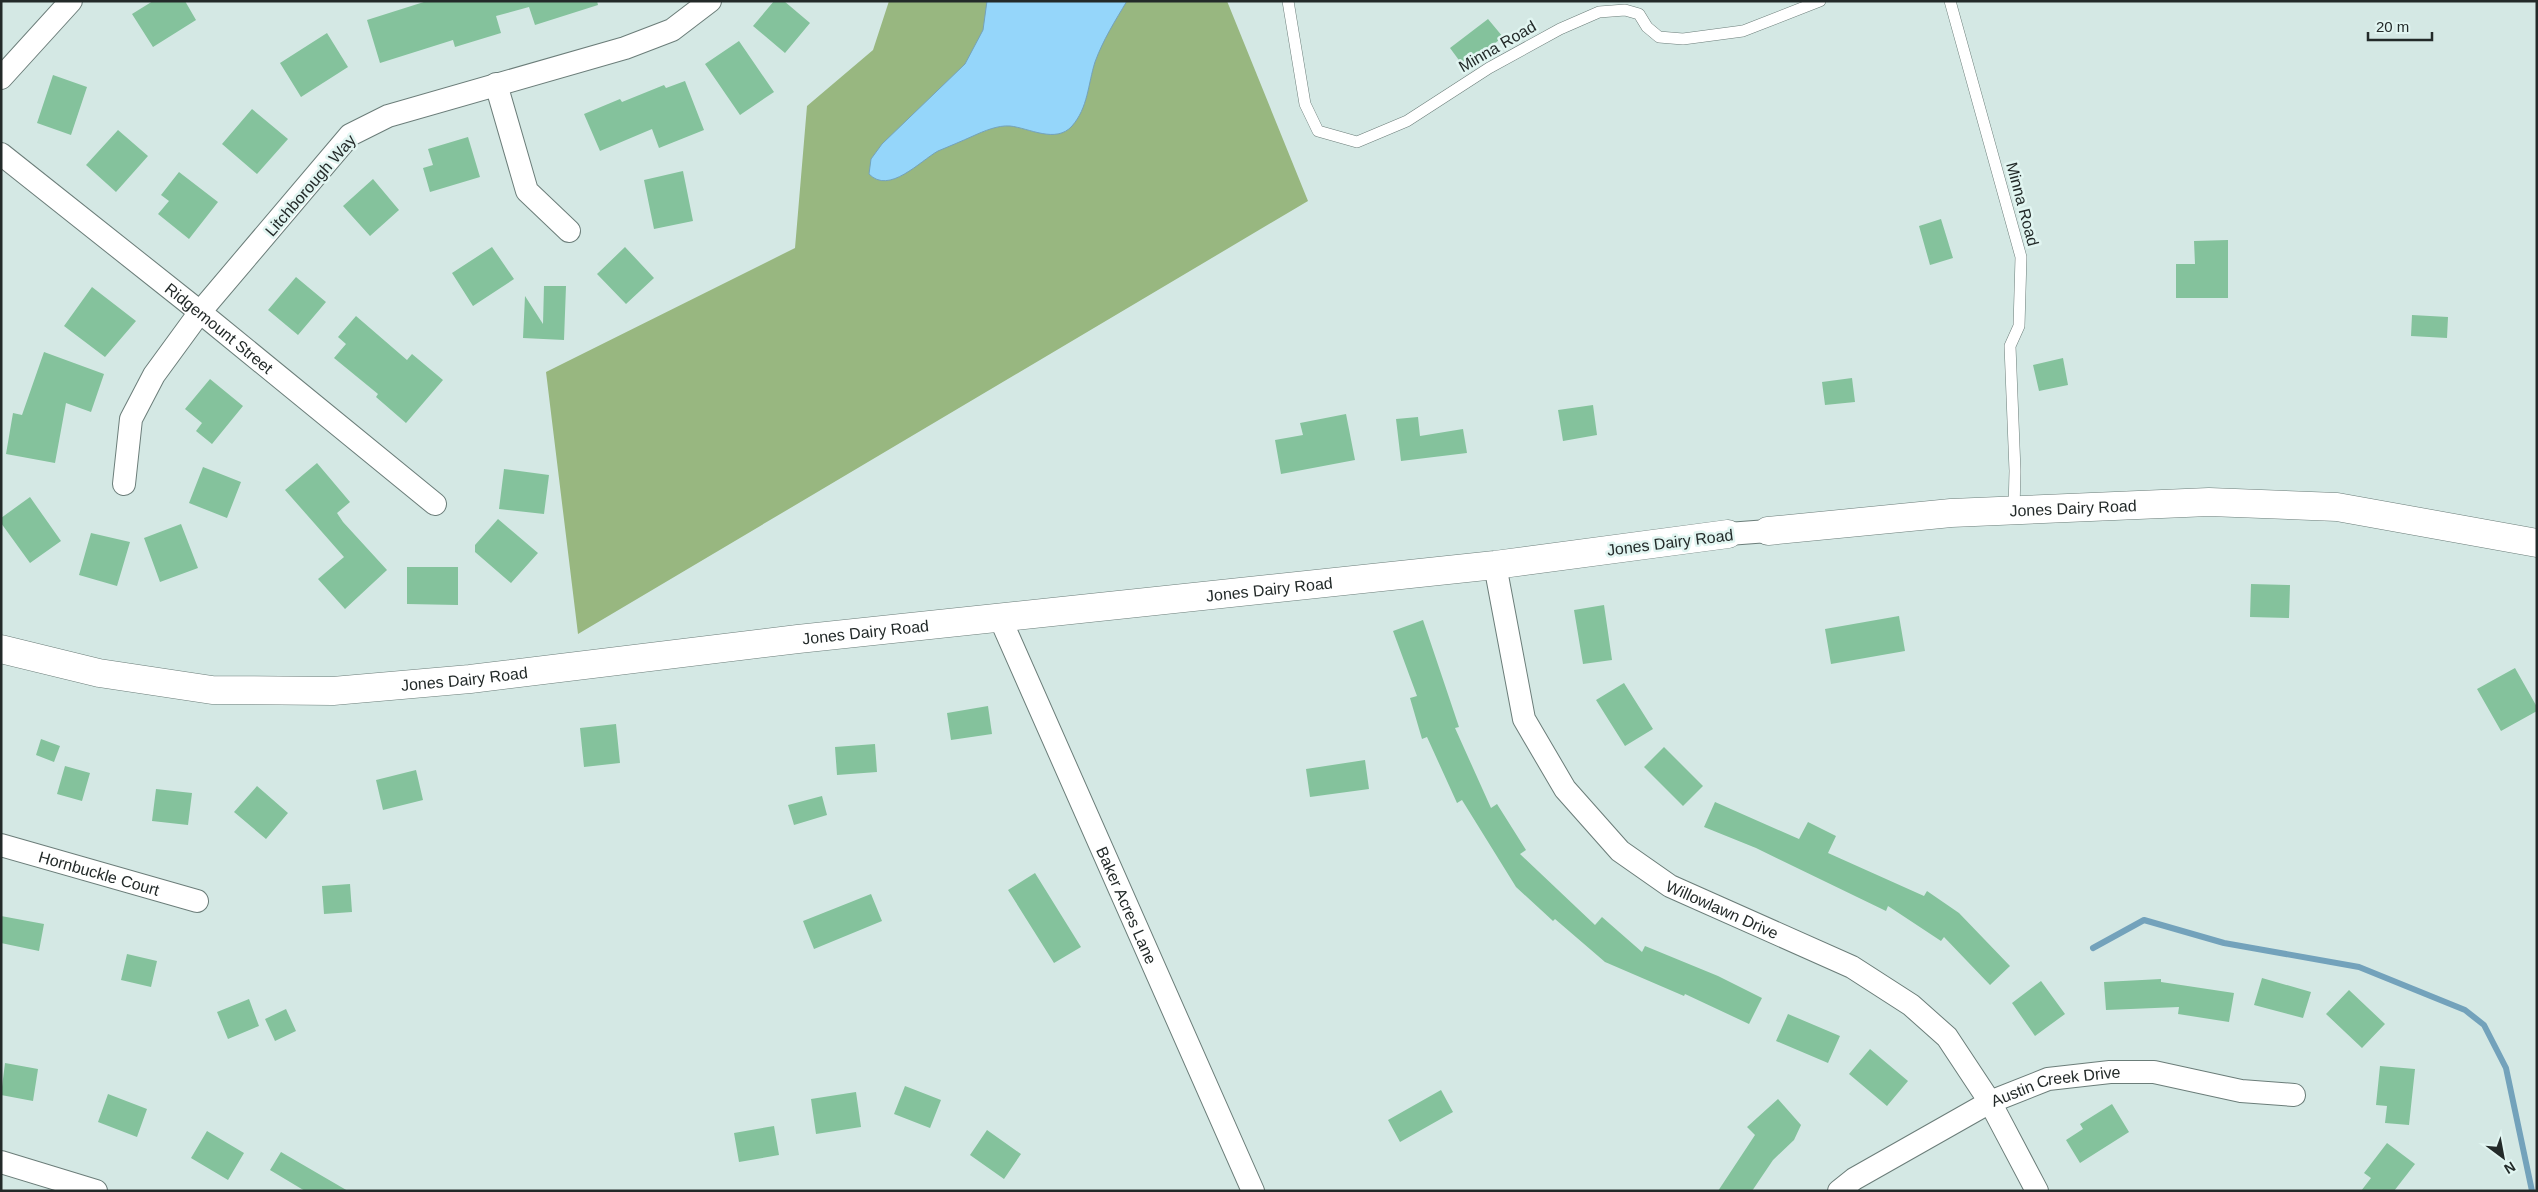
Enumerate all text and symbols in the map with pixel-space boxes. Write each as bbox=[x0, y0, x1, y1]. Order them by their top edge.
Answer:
scale bar bbox=[2368, 10, 2432, 42]
street label: Minna Road bbox=[1456, 18, 1539, 75]
text: 20 m bbox=[2376, 18, 2409, 35]
street label: Litchborough Way bbox=[262, 131, 359, 239]
street label: Minna Road bbox=[2003, 160, 2042, 248]
street label: Ridgemount Street bbox=[162, 280, 276, 377]
street label: Jones Dairy Road bbox=[2009, 497, 2137, 520]
street label: Jones Dairy Road bbox=[1606, 526, 1734, 559]
street label: Jones Dairy Road bbox=[1205, 574, 1333, 605]
street label: Jones Dairy Road bbox=[801, 617, 930, 648]
street label: Jones Dairy Road bbox=[400, 664, 529, 694]
street label: Baker Acres Lane bbox=[1093, 844, 1160, 967]
street label: Hornbuckle Court bbox=[37, 848, 162, 899]
street label: Willowlawn Drive bbox=[1663, 877, 1781, 942]
street label: Austin Creek Drive bbox=[1989, 1064, 2121, 1110]
north arrow bbox=[2478, 1132, 2528, 1182]
text: N bbox=[2501, 1159, 2518, 1177]

